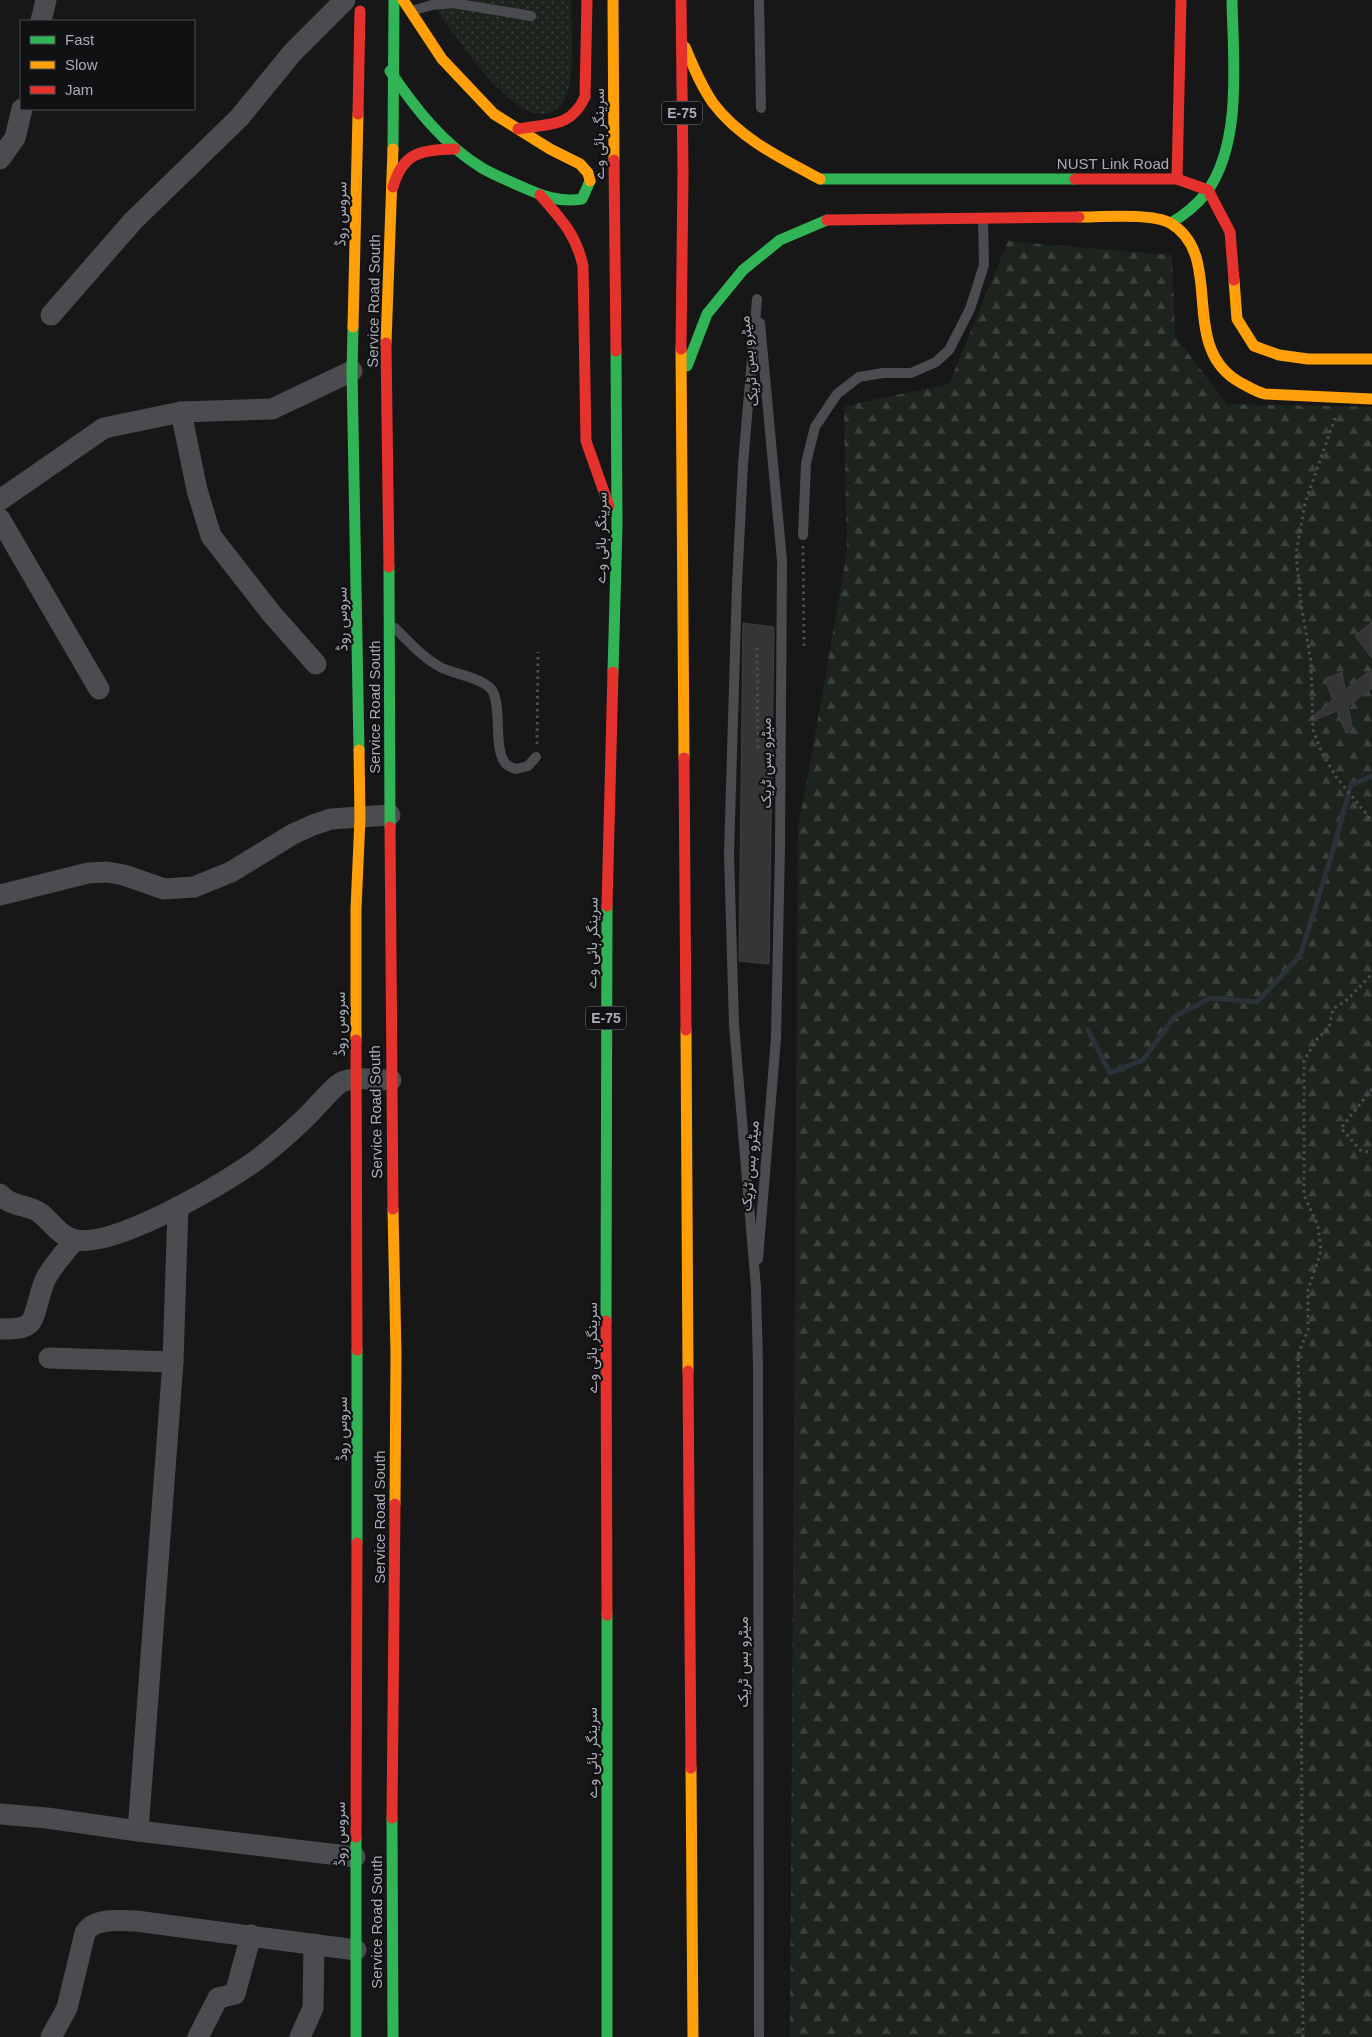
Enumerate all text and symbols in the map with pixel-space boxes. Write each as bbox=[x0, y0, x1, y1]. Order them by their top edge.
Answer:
legend bbox=[20, 20, 195, 110]
text: Fast bbox=[65, 31, 95, 48]
text: Slow bbox=[65, 56, 98, 73]
text: Jam bbox=[65, 81, 93, 98]
street label: سرینگر ہائی وے bbox=[590, 88, 609, 180]
road number: E-75 bbox=[662, 102, 702, 125]
street label: NUST Link Road bbox=[1057, 155, 1169, 172]
street label: سروس روڈ bbox=[331, 181, 352, 247]
street label: Service Road South bbox=[364, 234, 383, 368]
street label: میٹرو بس ٹریک bbox=[735, 315, 764, 407]
street label: سرینگر ہائی وے bbox=[591, 492, 612, 584]
street label: سروس روڈ bbox=[332, 586, 353, 652]
street label: Service Road South bbox=[366, 640, 383, 774]
street label: میٹرو بس ٹریک bbox=[757, 717, 776, 809]
street label: سرینگر ہائی وے bbox=[582, 897, 603, 989]
street label: سروس روڈ bbox=[331, 991, 350, 1056]
road number: E-75 bbox=[586, 1006, 626, 1030]
street label: Service Road South bbox=[366, 1045, 385, 1179]
street label: میٹرو بس ٹریک bbox=[737, 1120, 764, 1212]
street label: سرینگر ہائی وے bbox=[583, 1302, 602, 1394]
street label: سروس روڈ bbox=[333, 1396, 352, 1461]
street label: Service Road South bbox=[371, 1450, 388, 1584]
street label: میٹرو بس ٹریک bbox=[734, 1616, 753, 1708]
street label: سرینگر ہائی وے bbox=[583, 1707, 602, 1799]
street label: سروس روڈ bbox=[331, 1801, 350, 1866]
street label: Service Road South bbox=[368, 1855, 385, 1989]

